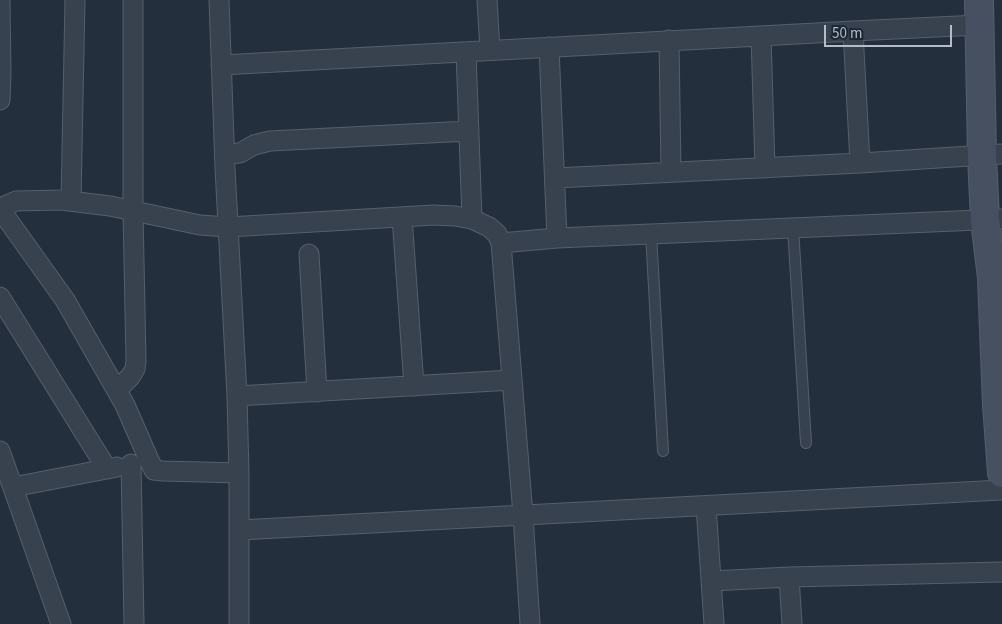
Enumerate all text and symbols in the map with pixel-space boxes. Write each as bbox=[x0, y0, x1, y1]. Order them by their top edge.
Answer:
scale bar bbox=[827, 15, 954, 47]
text: 50 m bbox=[832, 23, 862, 44]

